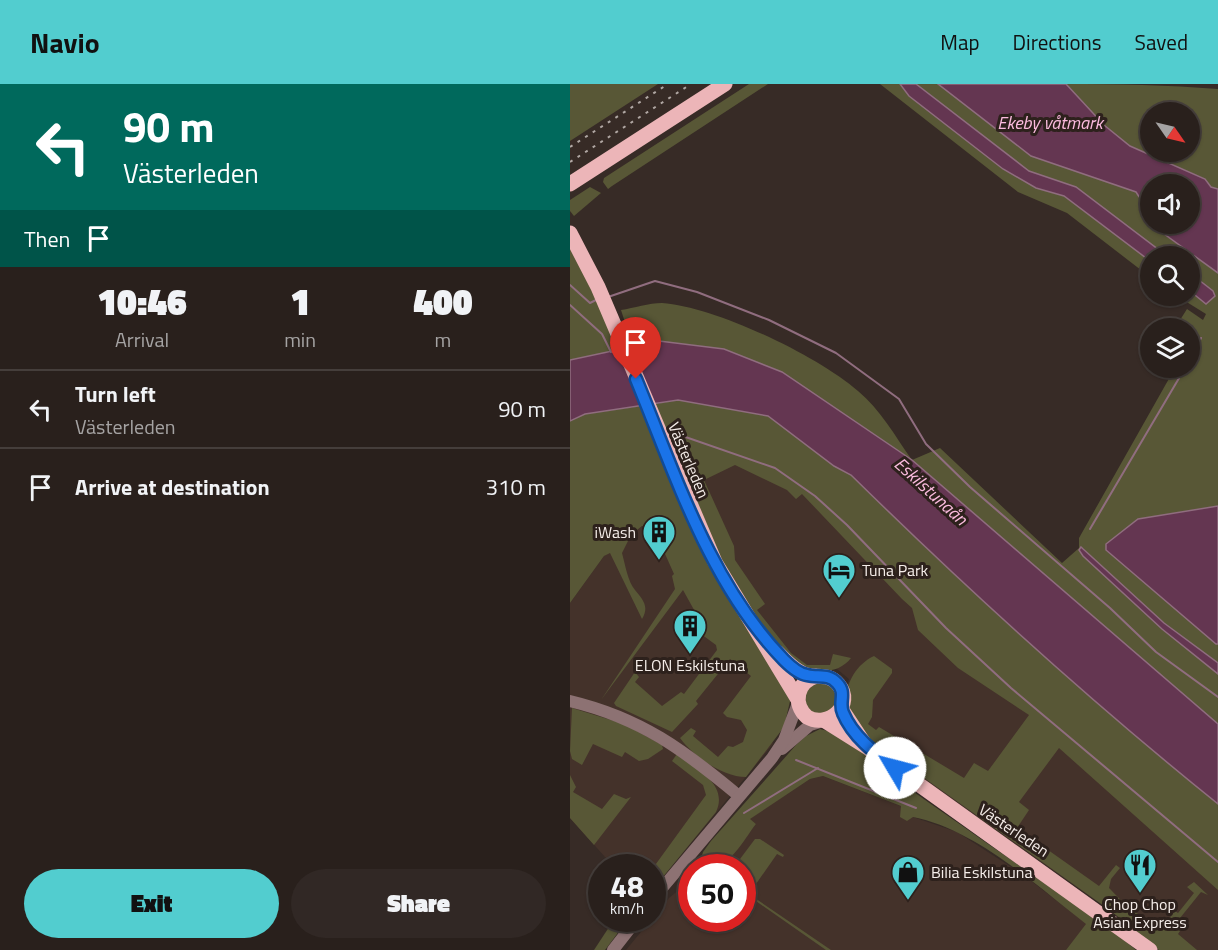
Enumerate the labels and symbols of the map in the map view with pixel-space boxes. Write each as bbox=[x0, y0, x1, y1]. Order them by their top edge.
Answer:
north arrow bbox=[1140, 102, 1200, 162]
water label: Ekeby våtmark bbox=[997, 109, 1105, 136]
pin bbox=[610, 317, 661, 379]
street label: Västerleden bbox=[662, 418, 716, 502]
water label: Eskilstunaån bbox=[888, 451, 975, 532]
building icon: iWash bbox=[641, 514, 677, 561]
place label: iWash bbox=[595, 520, 636, 544]
hotel icon: Tuna Park bbox=[821, 552, 857, 599]
place label: Tuna Park bbox=[862, 558, 929, 582]
building icon: ELON Eskilstuna bbox=[672, 608, 708, 655]
place label: ELON Eskilstuna bbox=[635, 653, 745, 677]
position arrow bbox=[863, 736, 927, 800]
street label: Västerleden bbox=[974, 798, 1054, 862]
restaurant icon: Chop Chop Asian Express bbox=[1122, 847, 1158, 894]
speed limit sign: 50 bbox=[678, 854, 756, 932]
shop icon: Bilia Eskilstuna bbox=[890, 854, 926, 901]
place label: Bilia Eskilstuna bbox=[931, 860, 1032, 884]
place label: Chop Chop Asian Express bbox=[1093, 892, 1187, 934]

